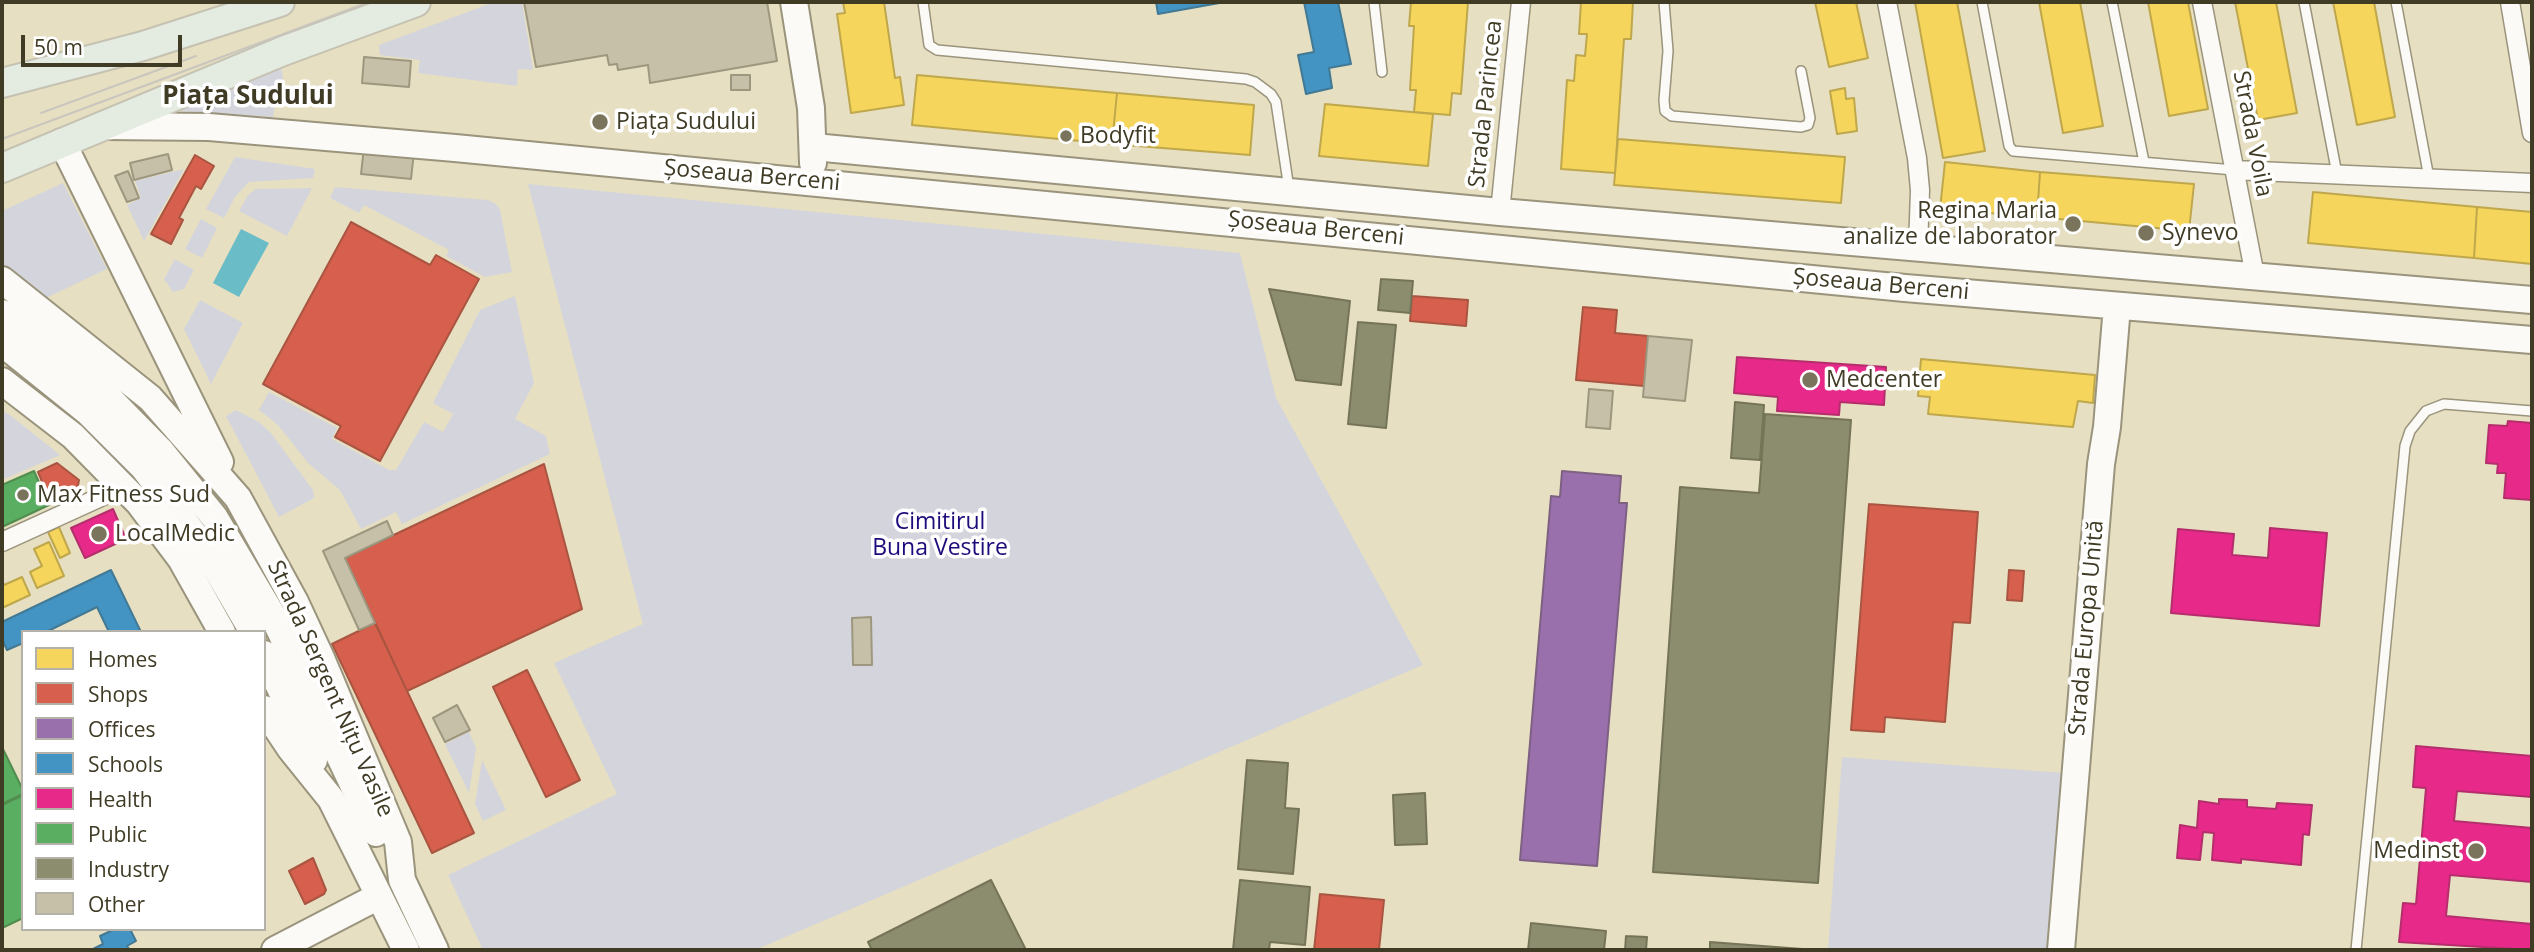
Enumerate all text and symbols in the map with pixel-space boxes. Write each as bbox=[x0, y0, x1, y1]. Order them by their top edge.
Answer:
street label: Strada Parincea bbox=[1463, 19, 1509, 189]
scale bar bbox=[24, 21, 186, 65]
text: 50 m bbox=[34, 33, 83, 61]
street label: Strada Voila bbox=[2226, 69, 2278, 199]
district label: Piața Sudului bbox=[162, 81, 334, 113]
place label: Piața Sudului bbox=[616, 108, 756, 136]
marker: Piața Sudului bbox=[590, 112, 610, 132]
place label: Bodyfit bbox=[1080, 122, 1156, 150]
marker: Bodyfit bbox=[1058, 128, 1074, 144]
street label: Șoseaua Berceni bbox=[663, 155, 841, 197]
place label: Regina Maria analize de laborator bbox=[1843, 197, 2057, 251]
street label: Șoseaua Berceni bbox=[1227, 206, 1405, 252]
marker: Regina Maria analize de laborator bbox=[2063, 214, 2083, 234]
place label: Synevo bbox=[2162, 219, 2238, 247]
marker: Synevo bbox=[2136, 223, 2156, 243]
street label: Șoseaua Berceni bbox=[1792, 264, 1970, 306]
place label: Medcenter bbox=[1826, 366, 1942, 394]
marker: Medcenter bbox=[1800, 370, 1820, 390]
place label: Max Fitness Sud bbox=[37, 481, 210, 509]
marker: Max Fitness Sud bbox=[15, 487, 31, 503]
park label: Cimitirul Buna Vestire bbox=[872, 508, 1008, 562]
street label: Strada Europa Unită bbox=[2064, 519, 2110, 737]
place label: LocalMedic bbox=[115, 520, 235, 548]
marker: LocalMedic bbox=[89, 524, 109, 544]
street label: Strada Sergent Nițu Vasile bbox=[261, 556, 399, 822]
legend bbox=[21, 630, 266, 931]
text: Homes bbox=[88, 645, 157, 673]
text: Shops bbox=[88, 680, 148, 708]
text: Offices bbox=[88, 715, 156, 743]
text: Schools bbox=[88, 750, 163, 778]
text: Health bbox=[88, 785, 153, 813]
text: Public bbox=[88, 820, 147, 848]
place label: Medinst bbox=[2373, 837, 2460, 865]
marker: Medinst bbox=[2466, 841, 2486, 861]
text: Industry bbox=[88, 855, 169, 883]
text: Other bbox=[88, 890, 145, 918]

